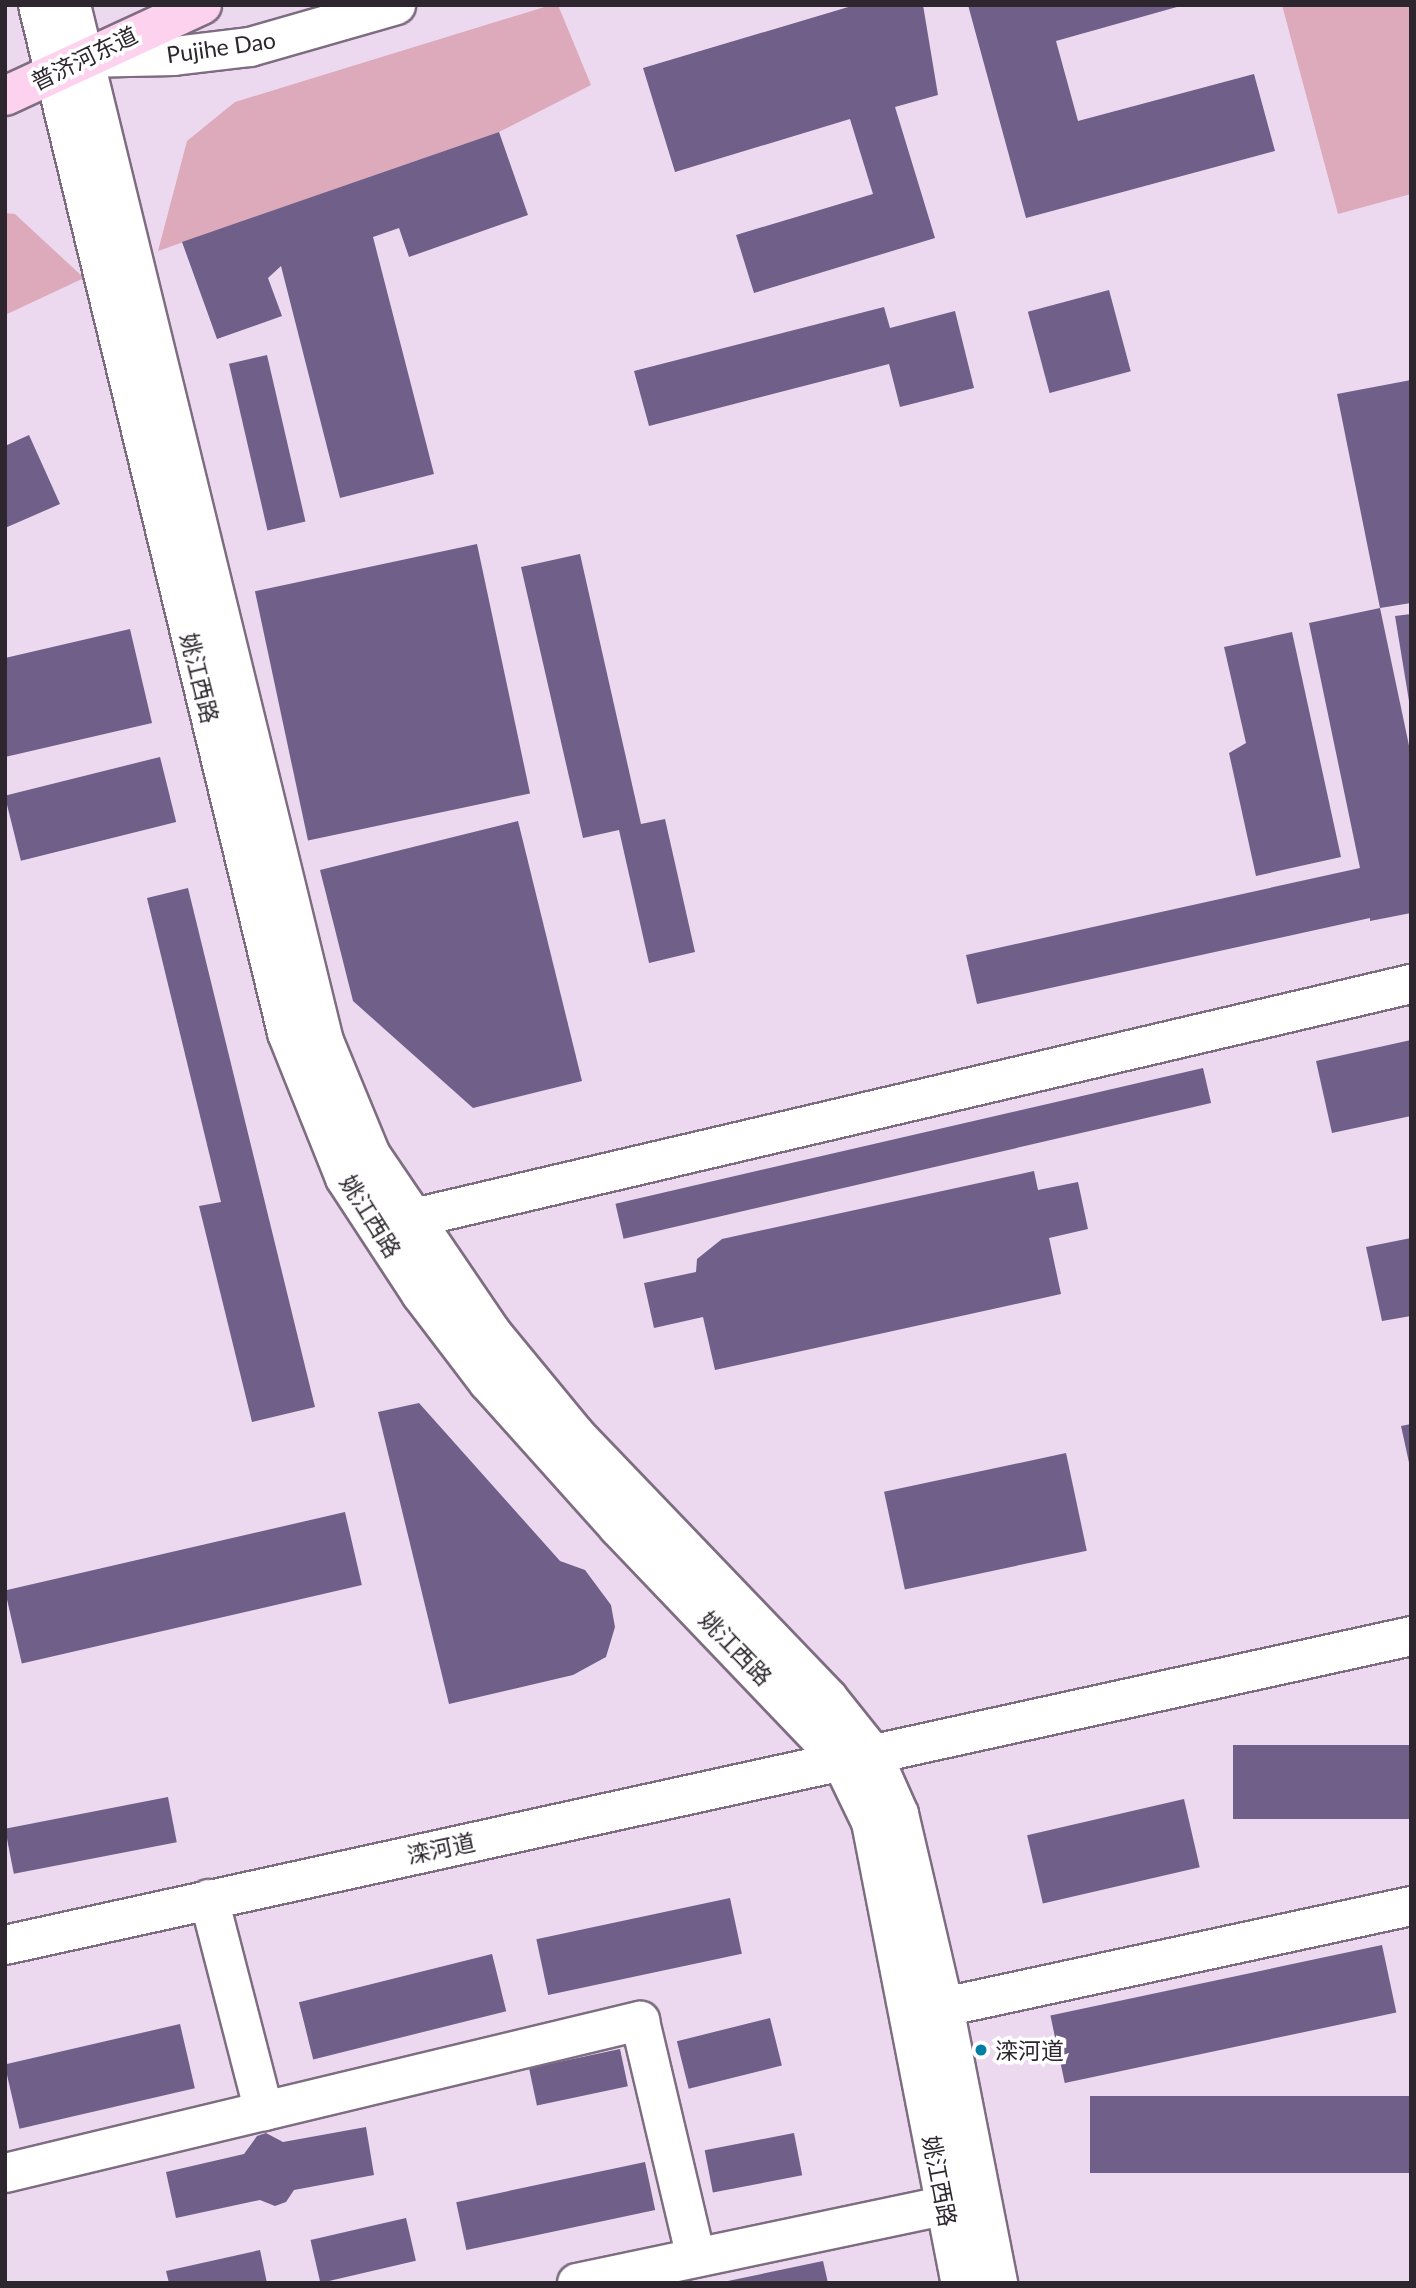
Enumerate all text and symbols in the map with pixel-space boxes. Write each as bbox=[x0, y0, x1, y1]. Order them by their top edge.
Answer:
street label: 普济河东道 bbox=[26, 20, 142, 96]
street label: Pujihe Dao bbox=[165, 26, 277, 68]
street label: 姚江西路 bbox=[175, 630, 225, 726]
street label: 姚江西路 bbox=[335, 1170, 407, 1262]
street label: 姚江西路 bbox=[694, 1605, 778, 1691]
street label: 滦河道 bbox=[404, 1827, 478, 1869]
place label: 滦河道 bbox=[995, 2036, 1064, 2064]
marker: 滦河道 bbox=[973, 2042, 989, 2058]
street label: 姚江西路 bbox=[918, 2133, 962, 2229]

